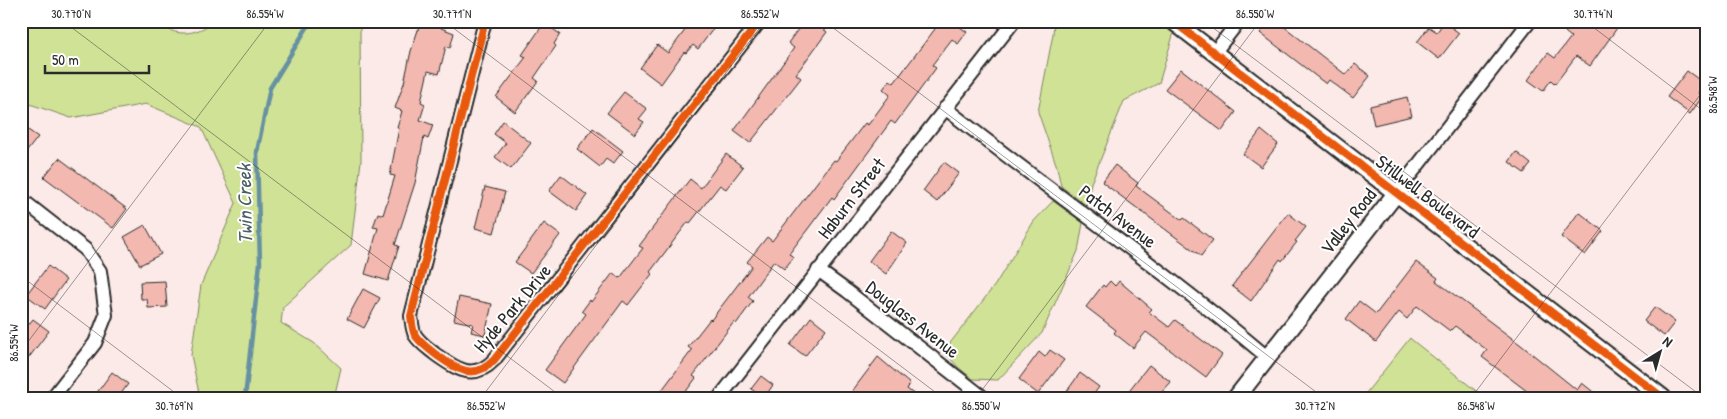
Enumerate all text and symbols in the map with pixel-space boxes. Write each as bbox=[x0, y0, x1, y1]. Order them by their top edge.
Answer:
text: 30.770°N bbox=[51, 5, 91, 22]
text: 86.554°W bbox=[246, 5, 284, 22]
text: 30.771°N bbox=[433, 5, 471, 22]
text: 86.552°W bbox=[741, 5, 780, 22]
text: 86.550°W bbox=[1236, 5, 1275, 22]
text: 30.774°N bbox=[1574, 5, 1612, 22]
scale bar bbox=[45, 42, 149, 74]
text: 50 m bbox=[52, 49, 79, 70]
text: 86.548°W bbox=[1704, 76, 1721, 114]
street label: Stillwell Boulevard bbox=[1371, 148, 1486, 244]
street label: Haburn Street bbox=[811, 152, 891, 244]
water label: Twin Creek bbox=[230, 162, 258, 244]
street label: Patch Avenue bbox=[1074, 178, 1163, 254]
street label: Valley Road bbox=[1314, 182, 1382, 260]
street label: Hyde Park Drive bbox=[467, 258, 557, 358]
street label: Douglass Avenue bbox=[861, 274, 966, 364]
text: 86.554°W bbox=[5, 324, 22, 362]
north arrow bbox=[1634, 326, 1684, 376]
text: N bbox=[1659, 331, 1677, 351]
text: 30.769°N bbox=[155, 397, 193, 414]
text: 86.552°W bbox=[467, 397, 506, 414]
text: 86.550°W bbox=[962, 397, 1001, 414]
text: 30.772°N bbox=[1295, 397, 1335, 414]
text: 86.548°W bbox=[1457, 397, 1495, 414]

